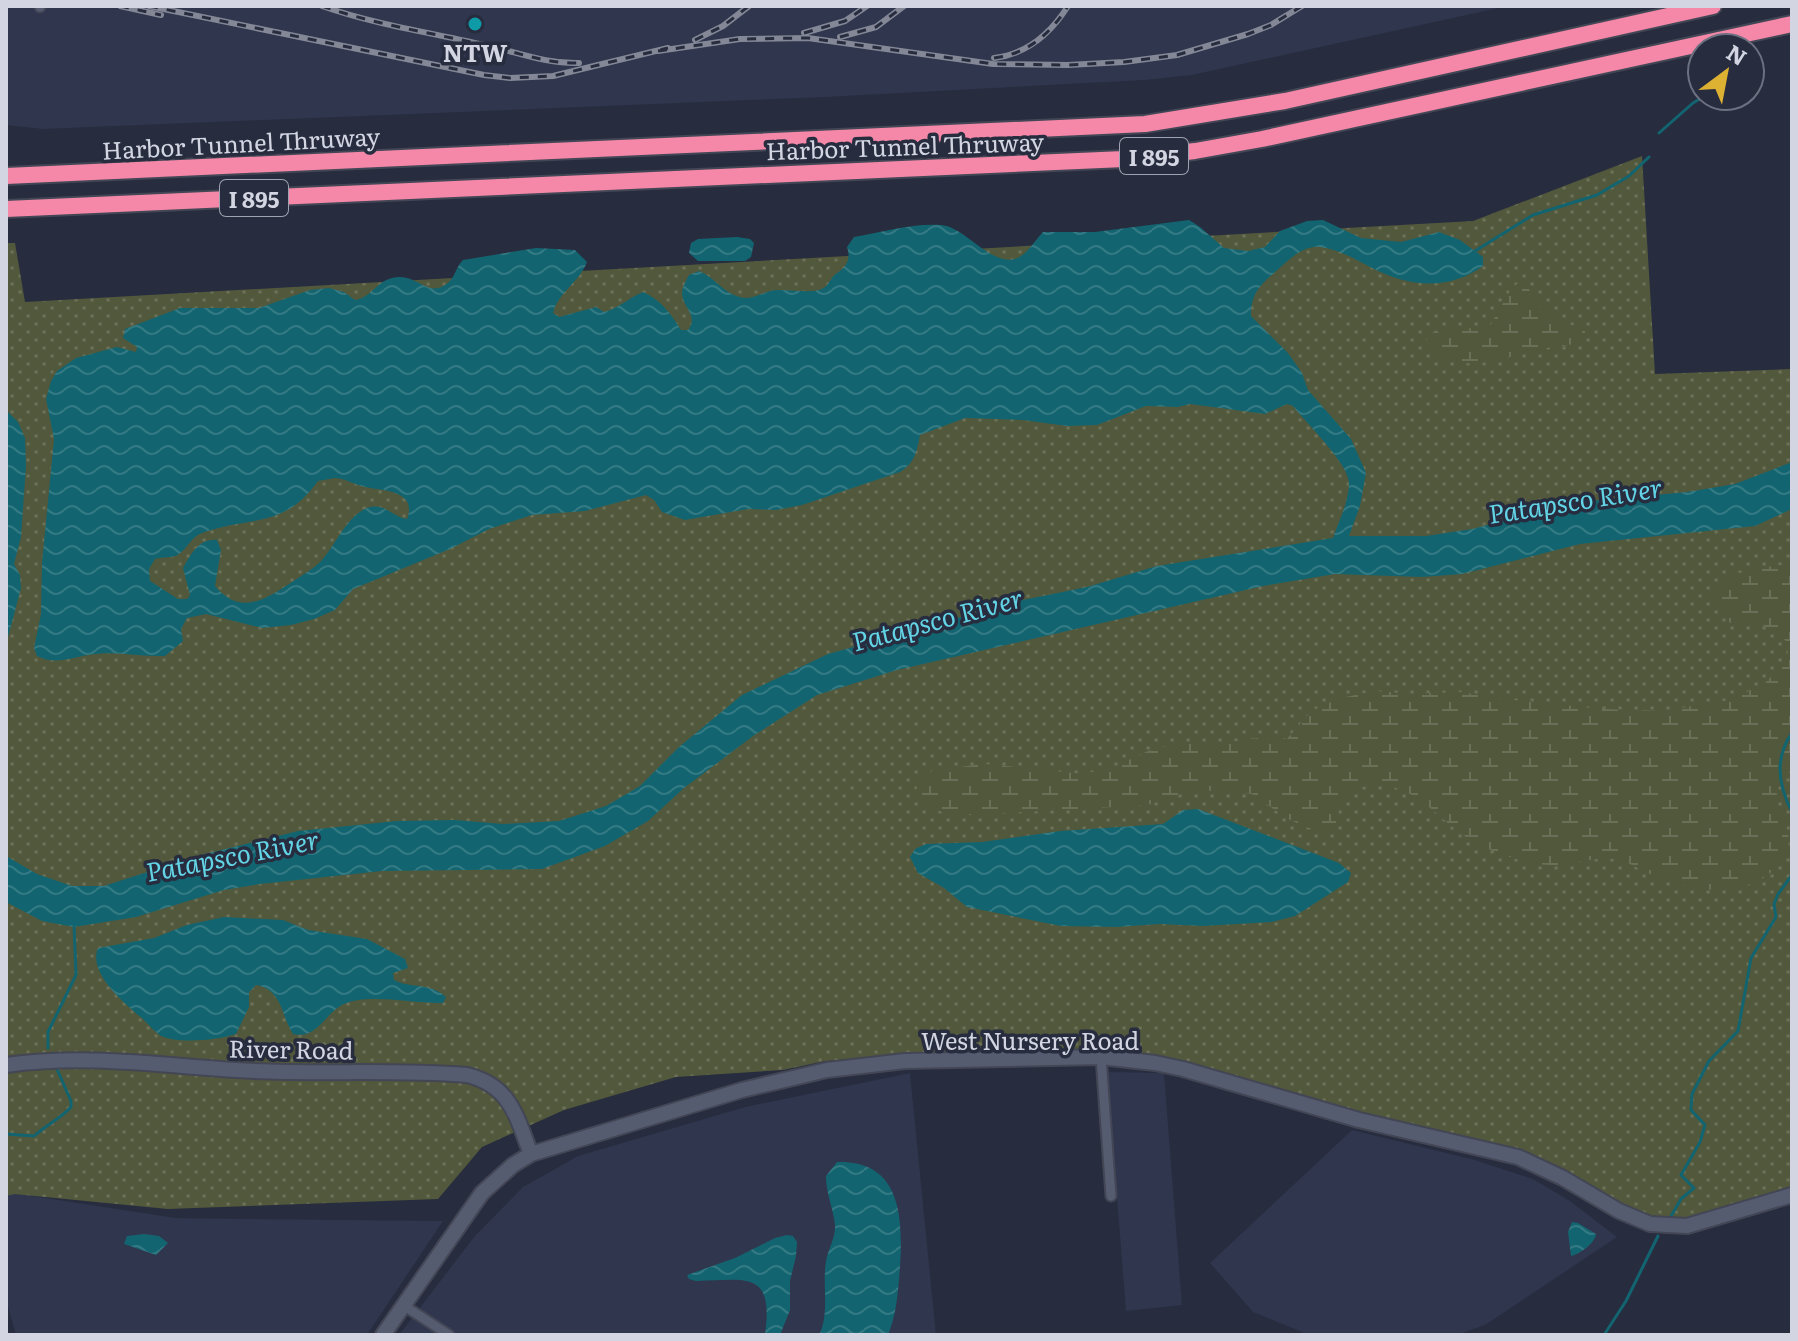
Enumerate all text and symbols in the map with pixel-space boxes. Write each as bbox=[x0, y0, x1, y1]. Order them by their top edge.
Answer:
marker: NTW bbox=[466, 15, 484, 33]
north arrow bbox=[1686, 32, 1766, 112]
place label: NTW bbox=[443, 34, 508, 69]
text: N bbox=[1721, 35, 1754, 73]
street label: Harbor Tunnel Thruway bbox=[101, 117, 381, 167]
street label: Harbor Tunnel Thruway bbox=[765, 123, 1045, 167]
road number: I 895 bbox=[1120, 138, 1188, 174]
road number: I 895 bbox=[220, 180, 288, 216]
water label: Patapsco River bbox=[1485, 466, 1665, 532]
water label: Patapsco River bbox=[847, 576, 1027, 660]
water label: Patapsco River bbox=[142, 818, 322, 890]
street label: West Nursery Road bbox=[921, 1022, 1139, 1057]
street label: River Road bbox=[228, 1029, 354, 1067]

